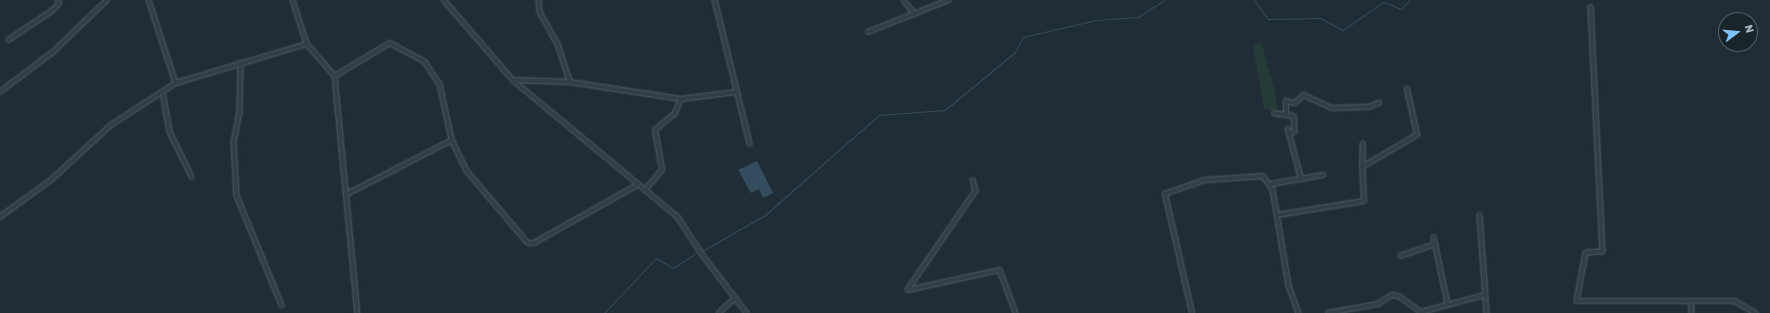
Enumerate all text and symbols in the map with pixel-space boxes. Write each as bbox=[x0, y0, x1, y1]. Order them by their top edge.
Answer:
north arrow bbox=[1718, 12, 1758, 52]
text: N bbox=[1742, 23, 1756, 34]

